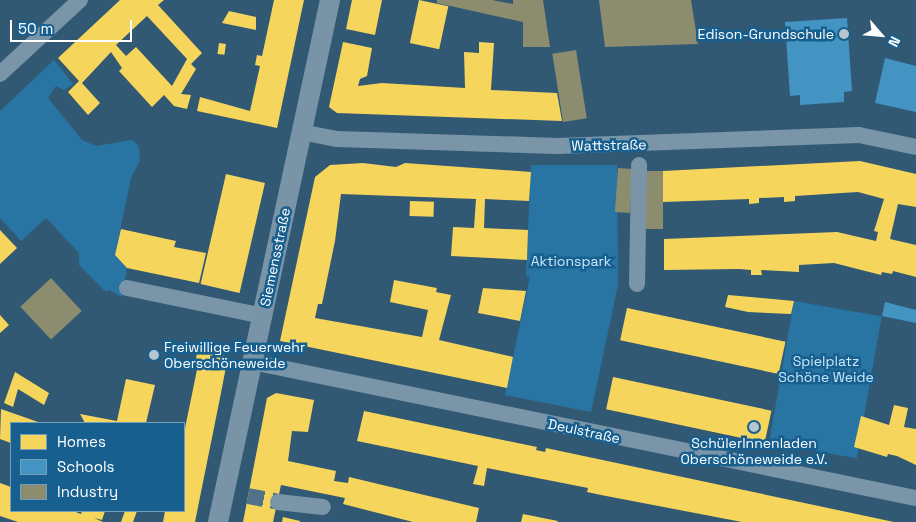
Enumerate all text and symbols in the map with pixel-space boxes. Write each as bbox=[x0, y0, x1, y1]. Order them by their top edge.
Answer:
scale bar bbox=[12, 10, 135, 42]
north arrow bbox=[856, 10, 906, 60]
text: 50 m bbox=[18, 19, 53, 38]
place label: Edison-Grundschule bbox=[698, 26, 834, 42]
marker: Edison-Grundschule bbox=[838, 28, 850, 40]
text: N bbox=[884, 34, 905, 50]
street label: Wattstraße bbox=[571, 136, 647, 154]
street label: Siemensstraße bbox=[256, 206, 294, 308]
park label: Aktionspark bbox=[531, 253, 611, 269]
place label: Freiwillige Feuerwehr Oberschöneweide bbox=[164, 339, 305, 372]
marker: Freiwillige Feuerwehr Oberschöneweide bbox=[148, 349, 160, 361]
park label: Spielplatz Schöne Weide bbox=[778, 353, 874, 386]
street label: Deulstraße bbox=[546, 415, 622, 447]
marker: SchülerInnenladen Oberschöneweide e.V. bbox=[748, 421, 760, 433]
legend bbox=[10, 422, 185, 512]
text: Homes bbox=[57, 432, 106, 451]
place label: SchülerInnenladen Oberschöneweide e.V. bbox=[681, 435, 827, 468]
text: Schools bbox=[57, 457, 114, 476]
text: Industry bbox=[57, 482, 118, 501]

